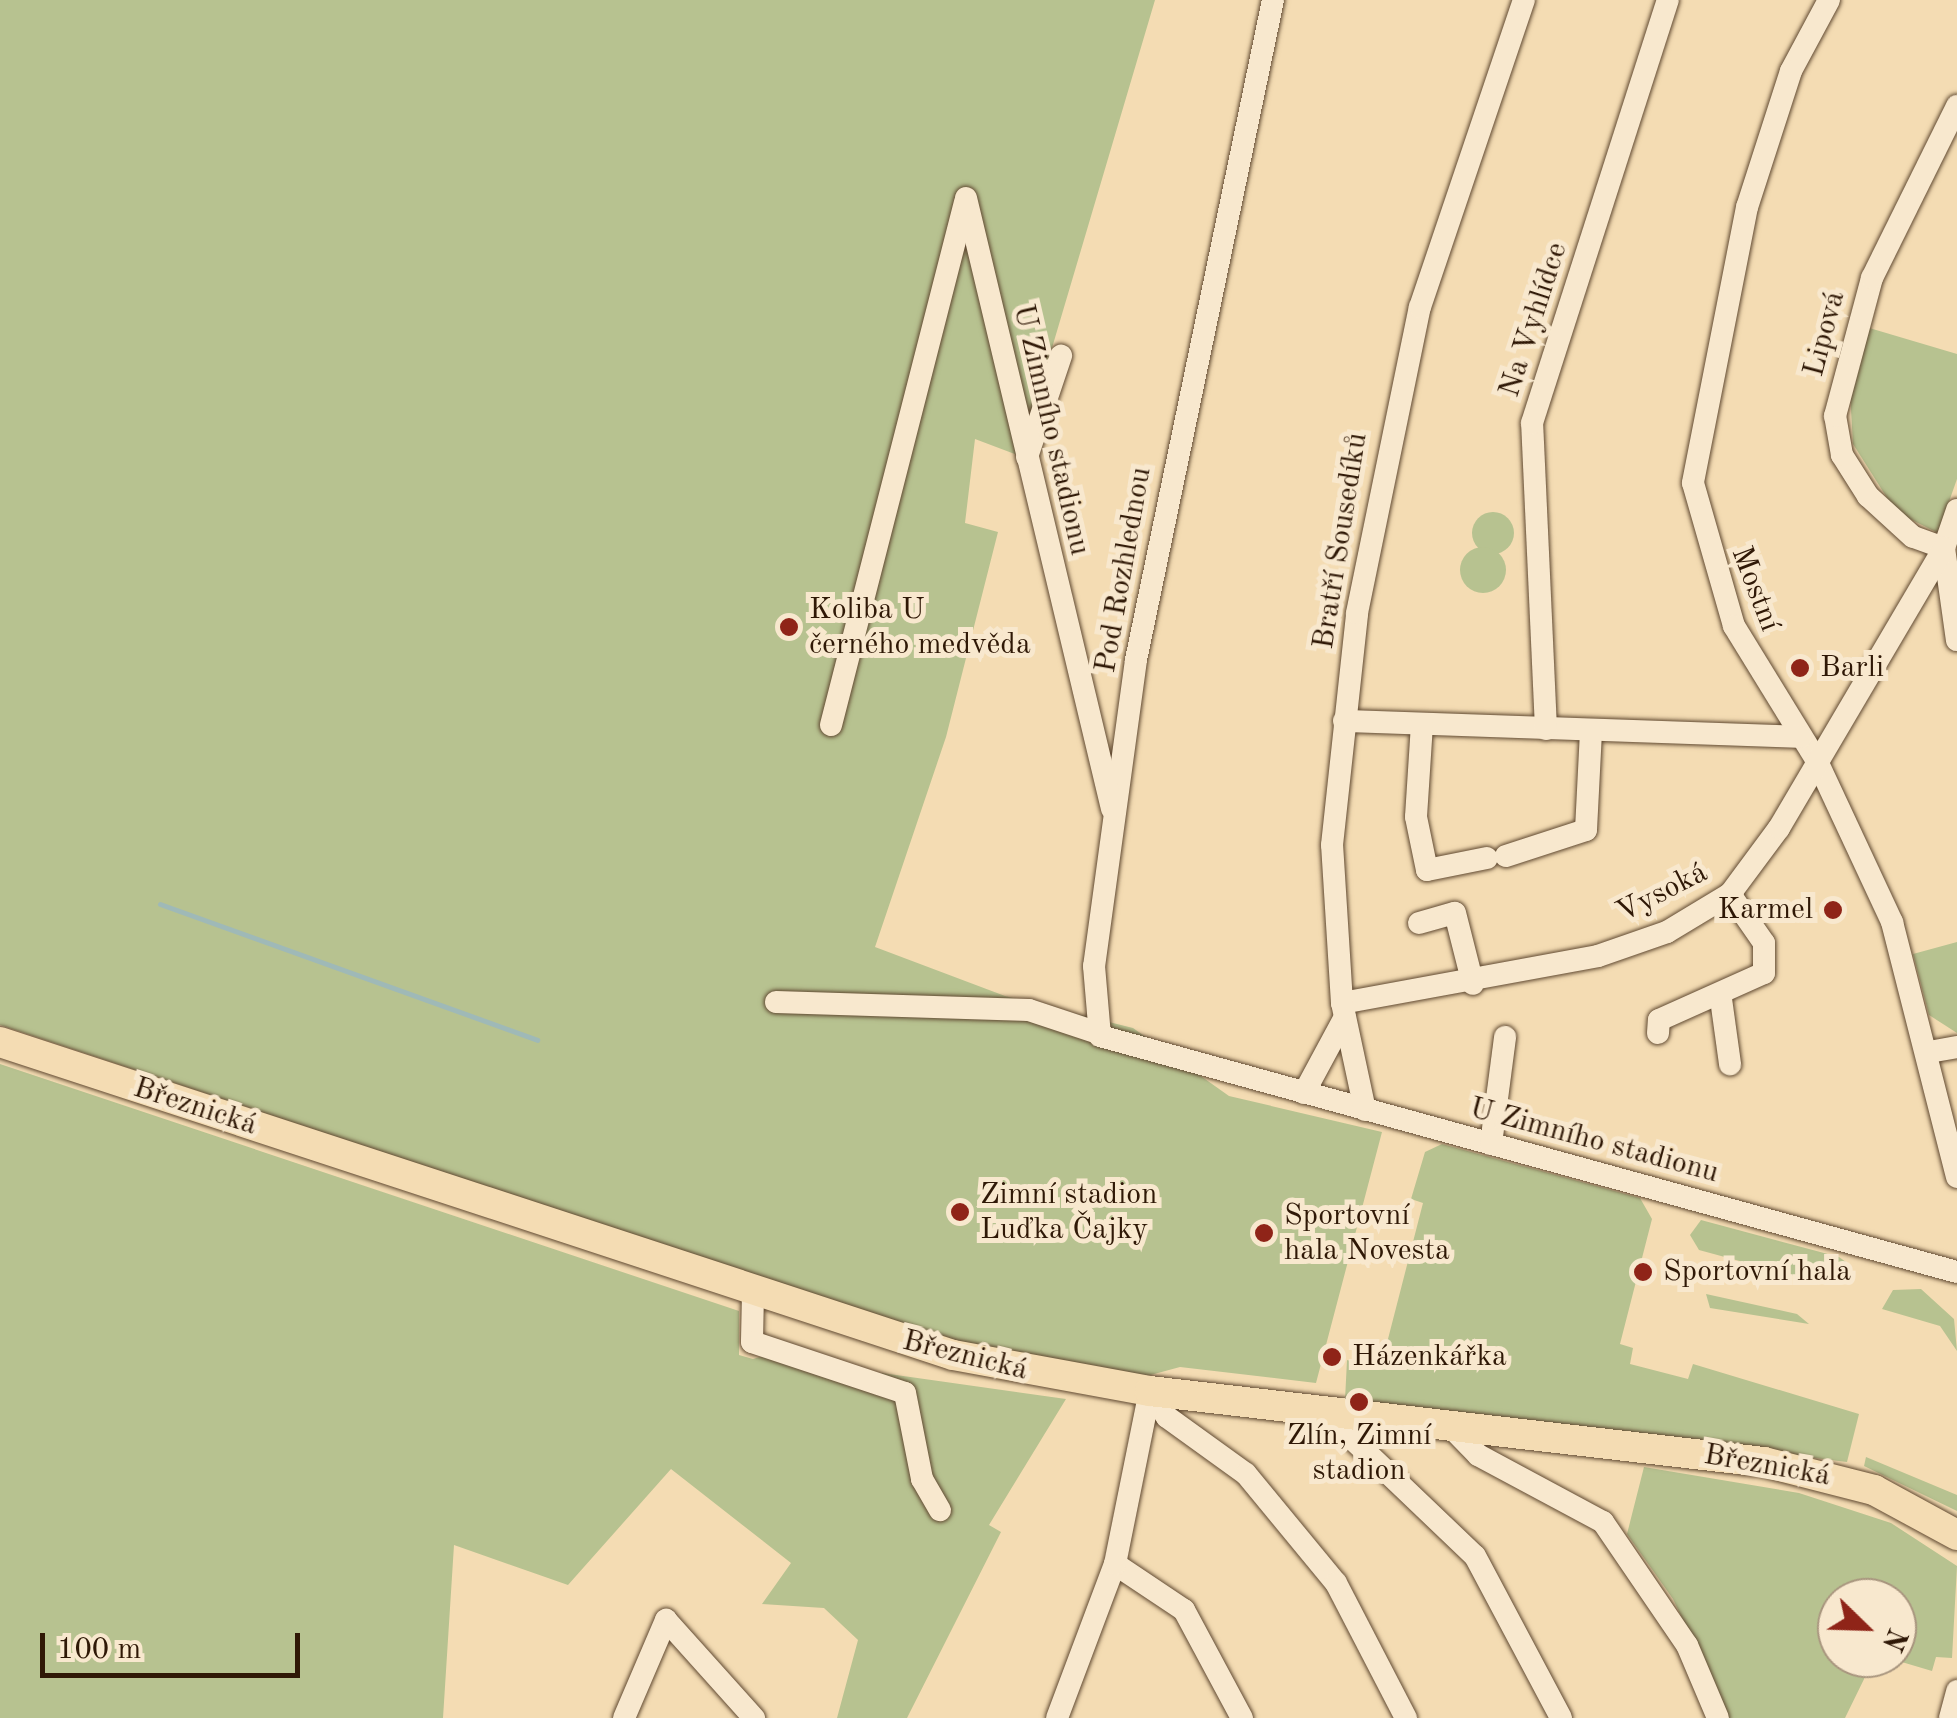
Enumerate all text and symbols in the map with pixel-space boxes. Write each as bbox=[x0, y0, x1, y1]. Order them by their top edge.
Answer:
street label: Na Vyhlídce bbox=[1492, 238, 1576, 402]
street label: Lipová bbox=[1796, 287, 1854, 381]
street label: U Zimního stadionu bbox=[1005, 301, 1097, 559]
street label: Bratří Sousedíků bbox=[1306, 430, 1376, 652]
street label: Pod Rozhlednou bbox=[1088, 464, 1160, 676]
street label: Mostní bbox=[1722, 542, 1788, 636]
place label: Koliba U černého medvěda bbox=[809, 592, 1031, 662]
marker: Koliba U černého medvěda bbox=[778, 616, 800, 638]
place label: Barli bbox=[1820, 650, 1884, 686]
marker: Barli bbox=[1789, 657, 1811, 679]
street label: Vysoká bbox=[1610, 855, 1714, 931]
place label: Karmel bbox=[1717, 892, 1813, 928]
marker: Karmel bbox=[1822, 899, 1844, 921]
street label: Březnická bbox=[129, 1070, 261, 1144]
street label: U Zimního stadionu bbox=[1466, 1090, 1722, 1192]
place label: Zimní stadion Luďka Čajky bbox=[980, 1177, 1157, 1248]
place label: Sportovní hala Novesta bbox=[1284, 1198, 1450, 1268]
marker: Zimní stadion Luďka Čajky bbox=[949, 1201, 971, 1223]
marker: Sportovní hala Novesta bbox=[1253, 1222, 1275, 1244]
place label: Sportovní hala bbox=[1663, 1254, 1851, 1290]
marker: Sportovní hala bbox=[1632, 1261, 1654, 1283]
street label: Březnická bbox=[899, 1323, 1031, 1389]
place label: Házenkářka bbox=[1352, 1339, 1507, 1375]
marker: Házenkářka bbox=[1321, 1346, 1343, 1368]
marker: Zlín, Zimní stadion bbox=[1348, 1391, 1370, 1413]
place label: Zlín, Zimní stadion bbox=[1287, 1418, 1431, 1488]
street label: Březnická bbox=[1701, 1437, 1833, 1495]
north arrow bbox=[1817, 1578, 1917, 1678]
scale bar bbox=[45, 1613, 305, 1675]
text: N bbox=[1876, 1624, 1910, 1654]
text: 100 m bbox=[57, 1635, 141, 1665]

